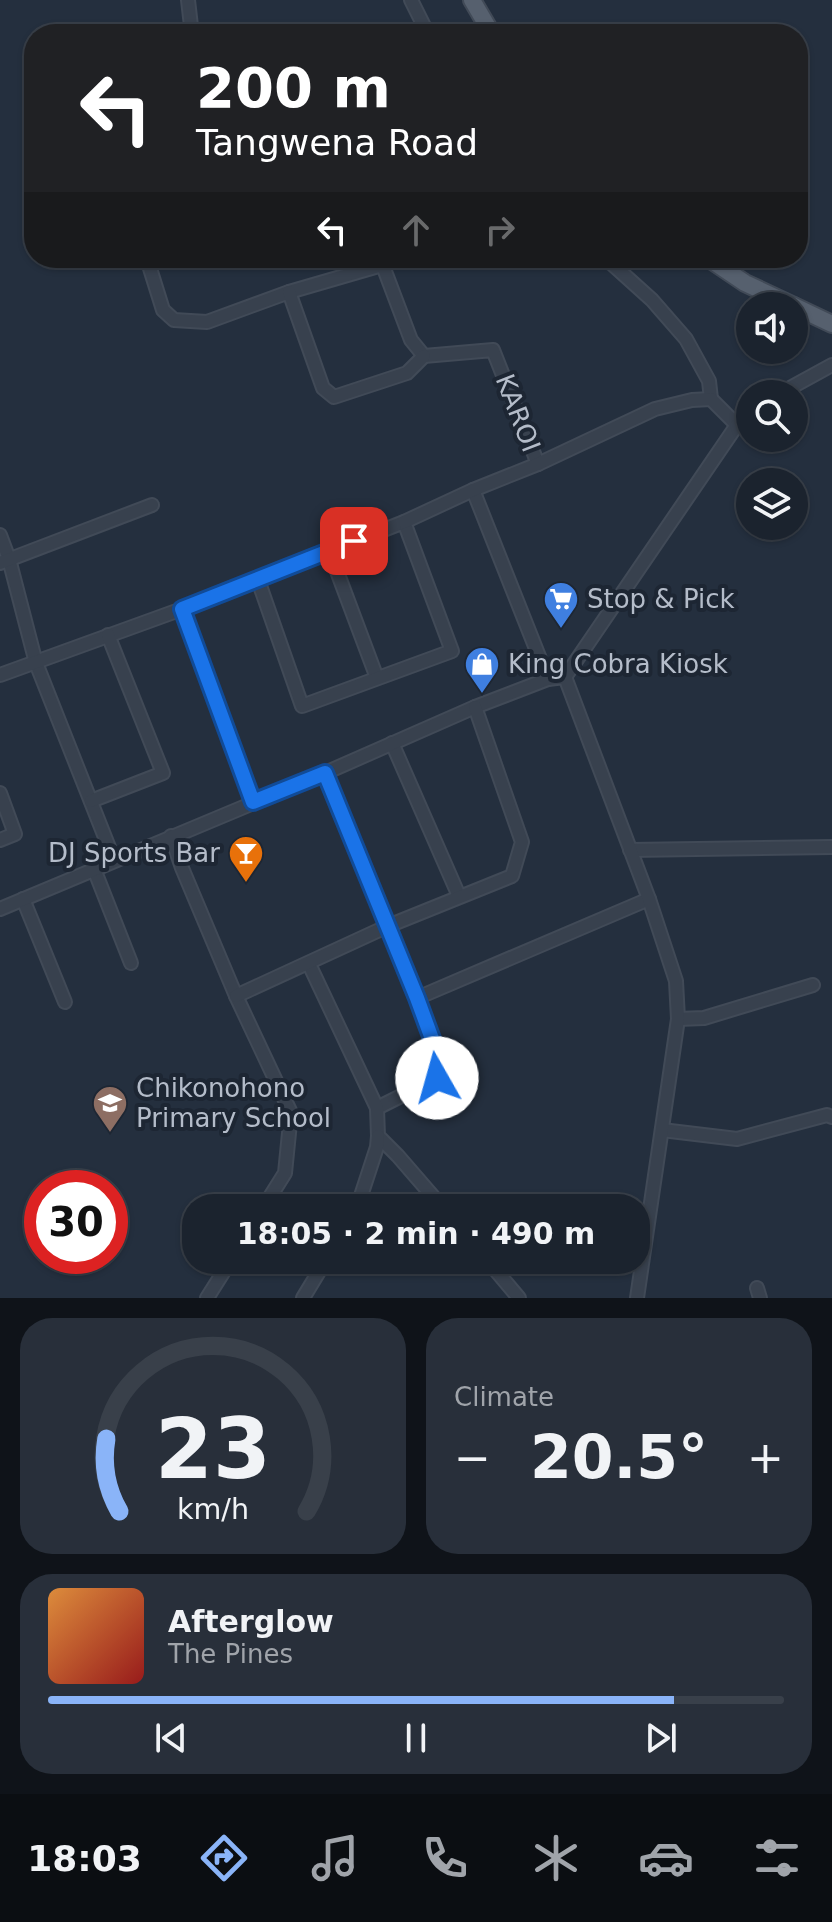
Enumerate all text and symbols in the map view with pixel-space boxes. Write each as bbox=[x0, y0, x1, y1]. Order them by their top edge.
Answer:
text: 200 m bbox=[196, 55, 391, 120]
icon: left bbox=[64, 56, 168, 160]
text: Tangwena Road bbox=[196, 122, 478, 163]
icon: left bbox=[310, 208, 354, 252]
icon: ahead bbox=[394, 208, 438, 252]
icon: right bbox=[478, 208, 522, 252]
map controls bbox=[736, 292, 808, 540]
button: sound bbox=[736, 292, 808, 364]
street label: KAROI bbox=[490, 370, 546, 456]
button: search bbox=[736, 380, 808, 452]
button: layers bbox=[736, 468, 808, 540]
pin bbox=[320, 507, 388, 575]
icon: arrive bbox=[332, 519, 376, 563]
supermarket icon: Stop & Pick bbox=[542, 580, 580, 630]
place label: Stop & Pick bbox=[587, 584, 735, 614]
shop icon: King Cobra Kiosk bbox=[463, 645, 501, 695]
place label: King Cobra Kiosk bbox=[508, 649, 728, 679]
bar icon: DJ Sports Bar bbox=[227, 834, 265, 884]
place label: DJ Sports Bar bbox=[48, 838, 220, 868]
position arrow bbox=[395, 1036, 479, 1120]
place label: Chikonohono Primary School bbox=[136, 1073, 331, 1133]
school or university icon: Chikonohono Primary School bbox=[91, 1084, 129, 1134]
speed limit sign: 30 bbox=[24, 1170, 128, 1274]
text: 18:05 · 2 min · 490 m bbox=[237, 1216, 595, 1251]
text: Climate bbox=[454, 1382, 554, 1412]
text: 23 bbox=[155, 1401, 271, 1498]
text: 20.5° bbox=[530, 1422, 708, 1492]
text: − bbox=[454, 1432, 491, 1483]
text: + bbox=[747, 1432, 784, 1483]
text: km/h bbox=[177, 1492, 249, 1526]
text: Afterglow bbox=[168, 1604, 334, 1639]
text: The Pines bbox=[168, 1639, 293, 1669]
icon: previous bbox=[149, 1716, 193, 1760]
icon: pause bbox=[394, 1716, 438, 1760]
icon: next bbox=[639, 1716, 683, 1760]
icon: directions bbox=[196, 1830, 252, 1886]
icon: music bbox=[307, 1830, 363, 1886]
icon: phone bbox=[417, 1830, 473, 1886]
icon: climate bbox=[528, 1830, 584, 1886]
icon: car bbox=[638, 1830, 694, 1886]
icon: filters bbox=[749, 1830, 805, 1886]
text: 18:03 bbox=[27, 1838, 142, 1879]

